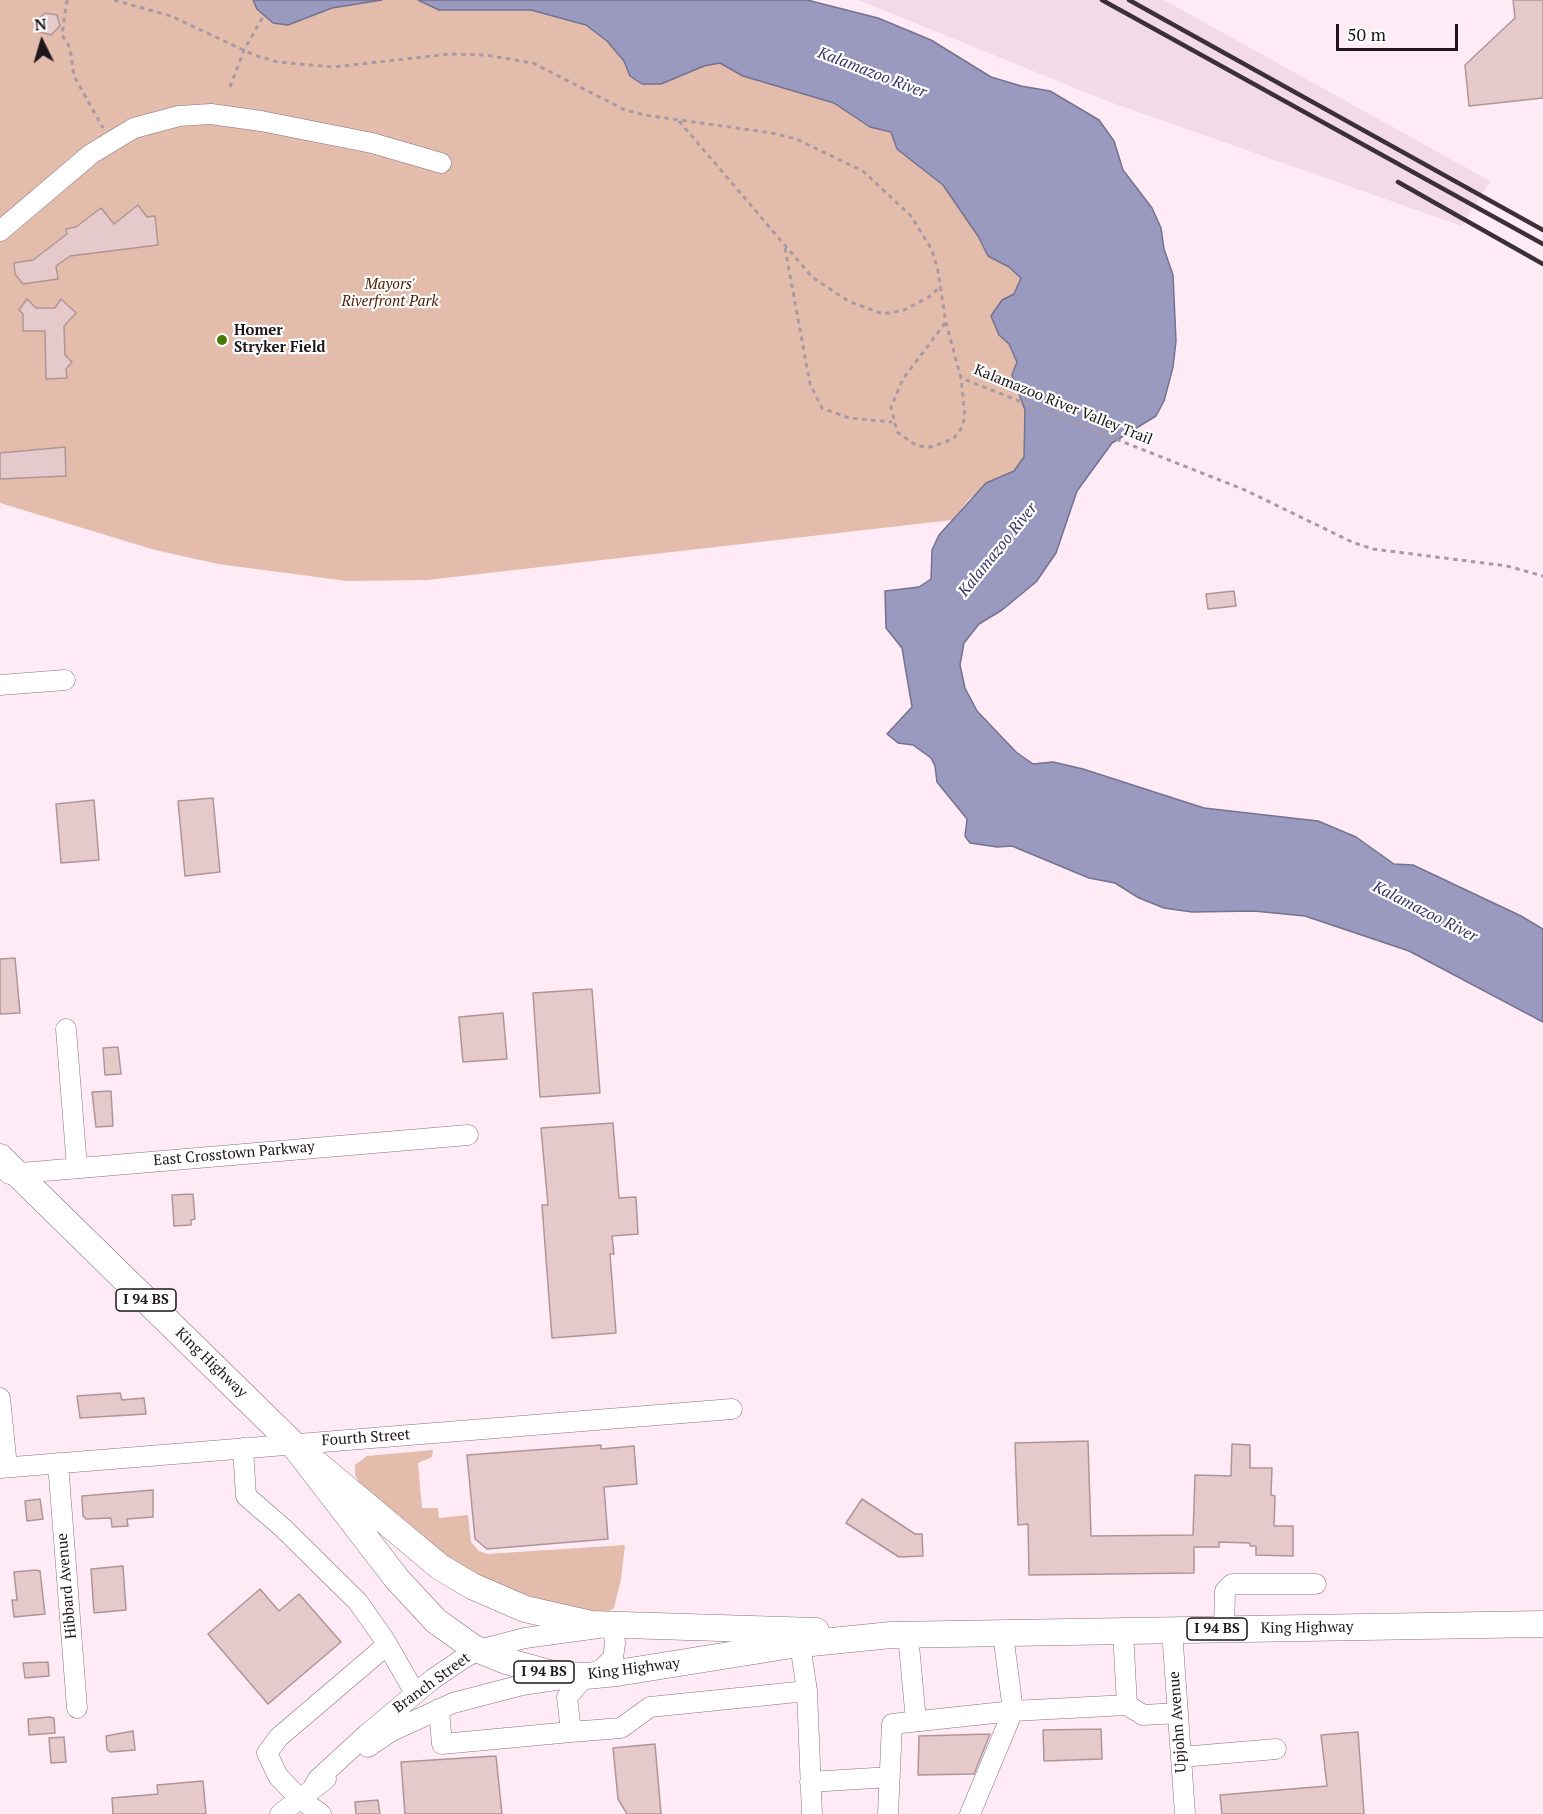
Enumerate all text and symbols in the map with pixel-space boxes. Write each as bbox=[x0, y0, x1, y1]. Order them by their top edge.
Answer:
north arrow bbox=[12, 12, 72, 72]
scale bar bbox=[1339, 12, 1460, 50]
text: N bbox=[33, 13, 47, 36]
text: 50 m bbox=[1347, 22, 1386, 46]
water label: Kalamazoo River bbox=[815, 43, 929, 103]
park label: Mayors' Riverfront Park bbox=[341, 276, 439, 311]
place label: Homer Stryker Field bbox=[234, 322, 326, 357]
marker: Homer Stryker Field bbox=[215, 333, 229, 347]
street label: Kalamazoo River Valley Trail bbox=[971, 361, 1155, 449]
water label: Kalamazoo River bbox=[954, 499, 1042, 601]
water label: Kalamazoo River bbox=[1370, 877, 1480, 947]
street label: East Crosstown Parkway bbox=[153, 1138, 315, 1170]
road number: I 94 BS bbox=[116, 1289, 176, 1311]
street label: King Highway bbox=[171, 1324, 251, 1402]
street label: Fourth Street bbox=[321, 1426, 411, 1450]
street label: Hibbard Avenue bbox=[53, 1532, 81, 1640]
road number: I 94 BS bbox=[1187, 1618, 1247, 1640]
street label: King Highway bbox=[1260, 1618, 1354, 1638]
street label: Branch Street bbox=[390, 1649, 474, 1717]
street label: King Highway bbox=[587, 1654, 681, 1684]
road number: I 94 BS bbox=[514, 1661, 574, 1683]
street label: Upjohn Avenue bbox=[1165, 1671, 1191, 1773]

